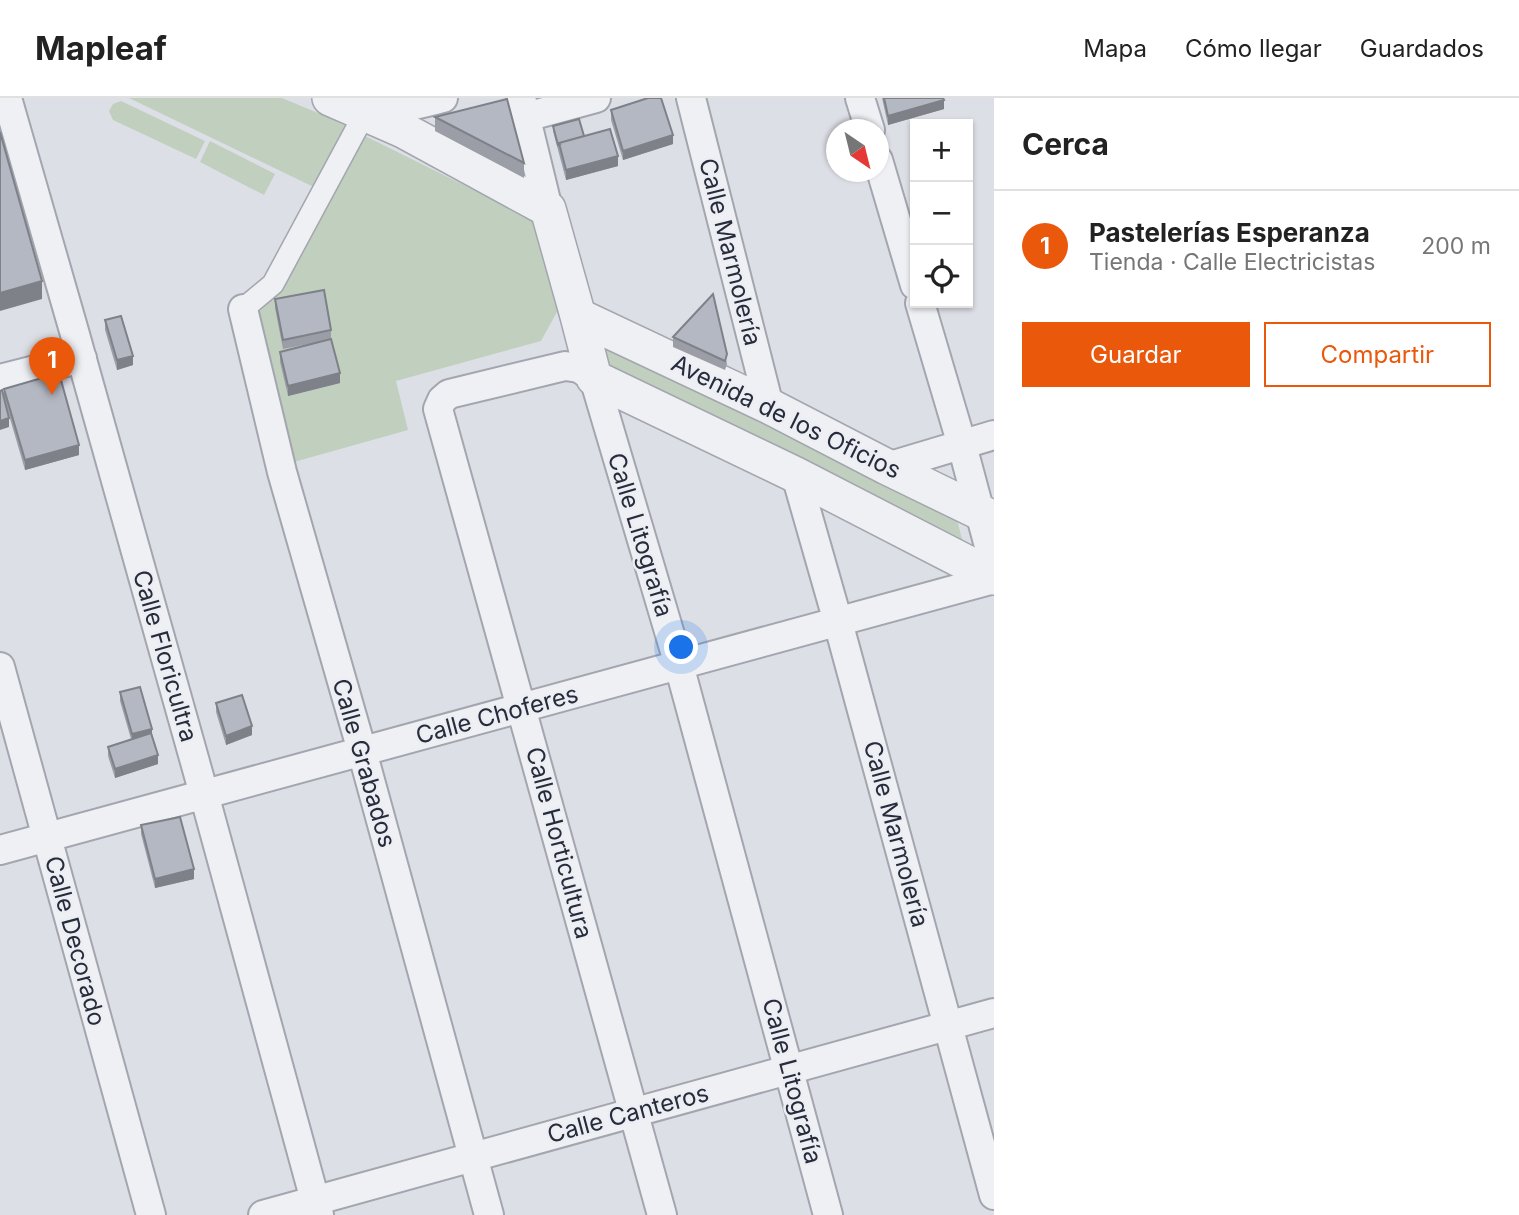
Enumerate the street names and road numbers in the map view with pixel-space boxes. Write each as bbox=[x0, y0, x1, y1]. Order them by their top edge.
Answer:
street label: Calle Marmolería bbox=[693, 155, 768, 348]
street label: Avenida de los Oficios bbox=[667, 348, 906, 485]
street label: Calle Litografía bbox=[602, 449, 679, 620]
street label: Calle Floricultra bbox=[127, 567, 204, 745]
street label: Calle Grabados bbox=[327, 675, 402, 850]
street label: Calle Choferes bbox=[412, 679, 581, 750]
street label: Calle Marmolería bbox=[858, 737, 935, 930]
street label: Calle Horticultura bbox=[520, 744, 599, 942]
street label: Calle Decorado bbox=[39, 853, 112, 1029]
street label: Calle Litografía bbox=[756, 995, 829, 1167]
street label: Calle Canteros bbox=[544, 1078, 712, 1149]

